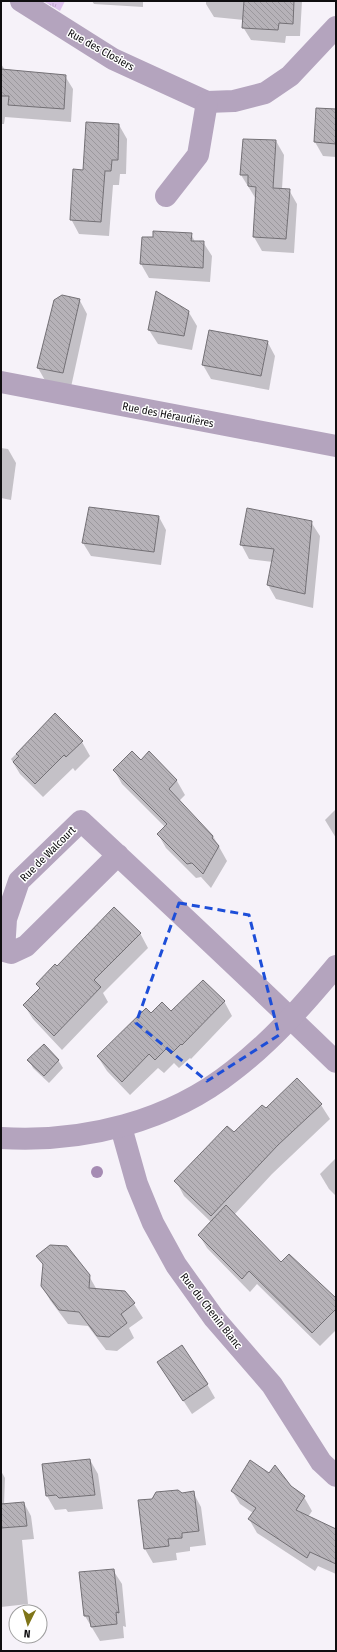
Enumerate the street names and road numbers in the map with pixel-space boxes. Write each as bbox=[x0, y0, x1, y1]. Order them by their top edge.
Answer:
street label: Rue des Closiers bbox=[66, 26, 137, 74]
street label: Rue des Héraudières bbox=[121, 400, 215, 430]
street label: Rue de Walcourt bbox=[18, 823, 79, 884]
street label: Rue du Chenin Blanc bbox=[177, 1271, 245, 1352]

